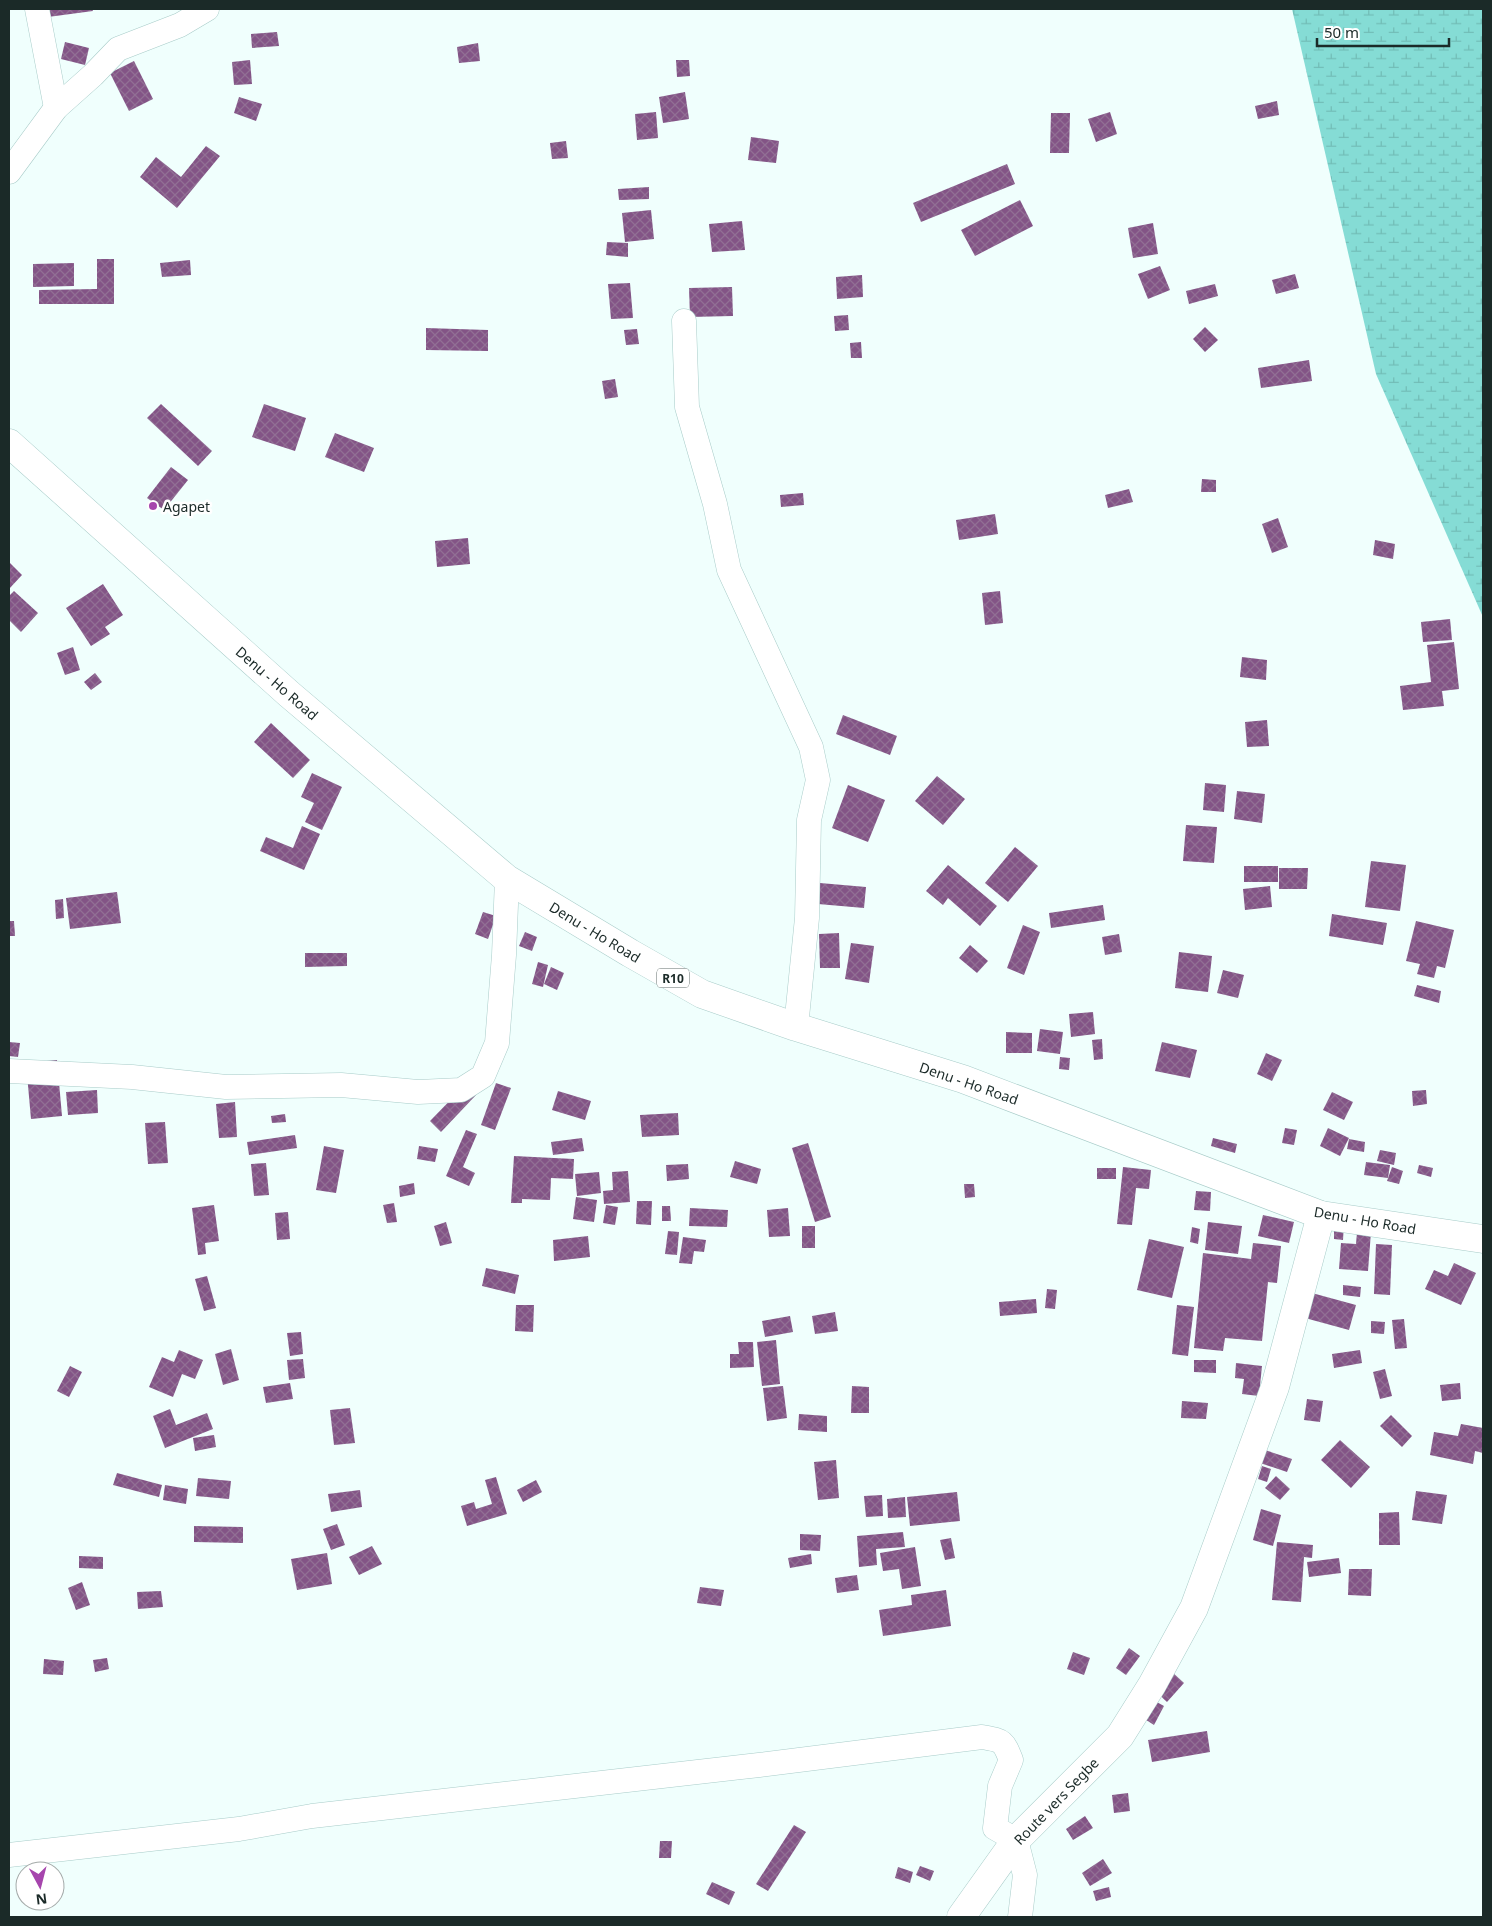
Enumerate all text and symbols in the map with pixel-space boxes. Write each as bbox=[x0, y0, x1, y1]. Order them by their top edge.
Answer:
scale bar bbox=[1317, 15, 1450, 47]
text: 50 m bbox=[1324, 22, 1359, 42]
place label: Agapet bbox=[163, 497, 210, 516]
marker: Agapet bbox=[147, 500, 159, 512]
street label: Denu - Ho Road bbox=[232, 642, 322, 724]
street label: Denu - Ho Road bbox=[546, 897, 644, 967]
road number: R10 bbox=[657, 968, 689, 988]
street label: Denu - Ho Road bbox=[917, 1057, 1021, 1109]
street label: Denu - Ho Road bbox=[1312, 1202, 1418, 1238]
street label: Route vers Segbe bbox=[1009, 1753, 1103, 1849]
north arrow bbox=[15, 1861, 65, 1911]
text: N bbox=[35, 1889, 48, 1910]

